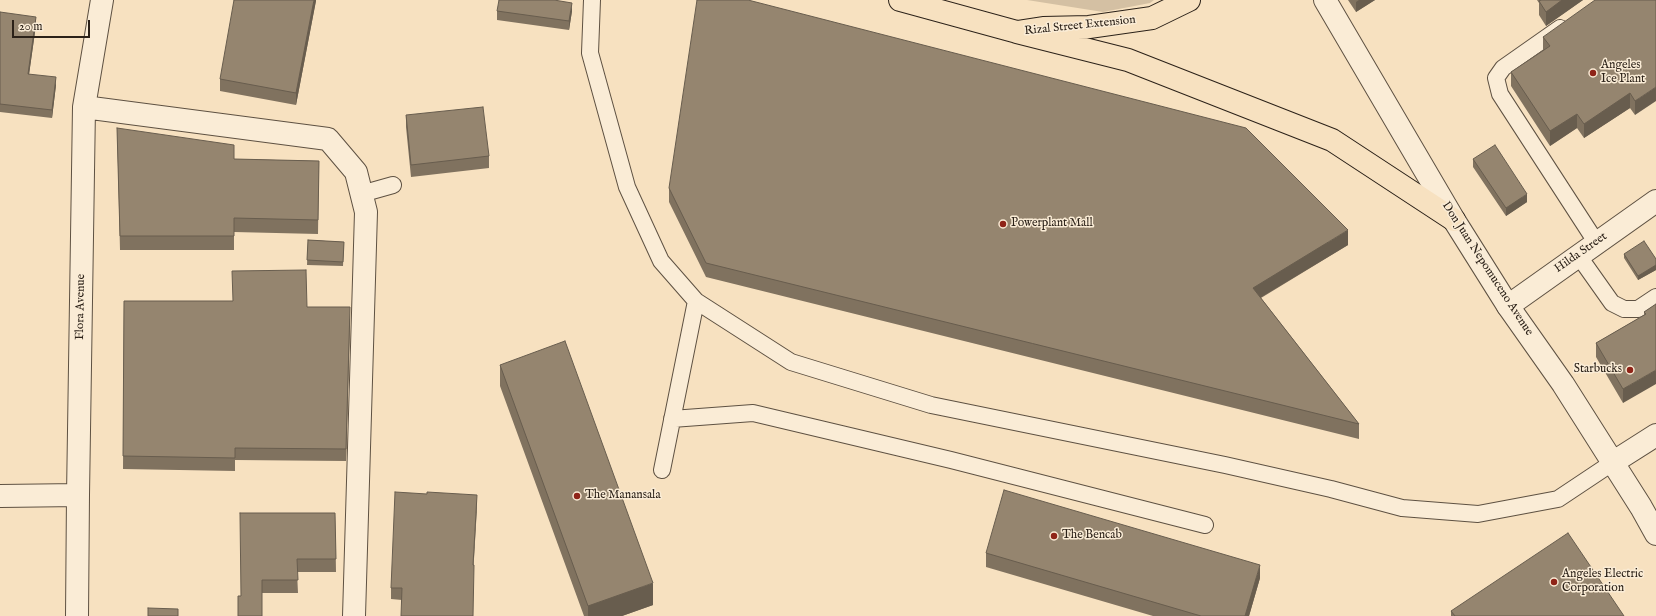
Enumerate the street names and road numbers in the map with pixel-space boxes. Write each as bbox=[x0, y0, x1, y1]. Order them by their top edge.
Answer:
street label: Rizal Street Extension bbox=[1024, 13, 1136, 39]
street label: Don Juan Nepomuceno Avenue bbox=[1438, 199, 1536, 339]
street label: Hilda Street bbox=[1552, 230, 1610, 276]
street label: Flora Avenue bbox=[73, 274, 89, 340]

